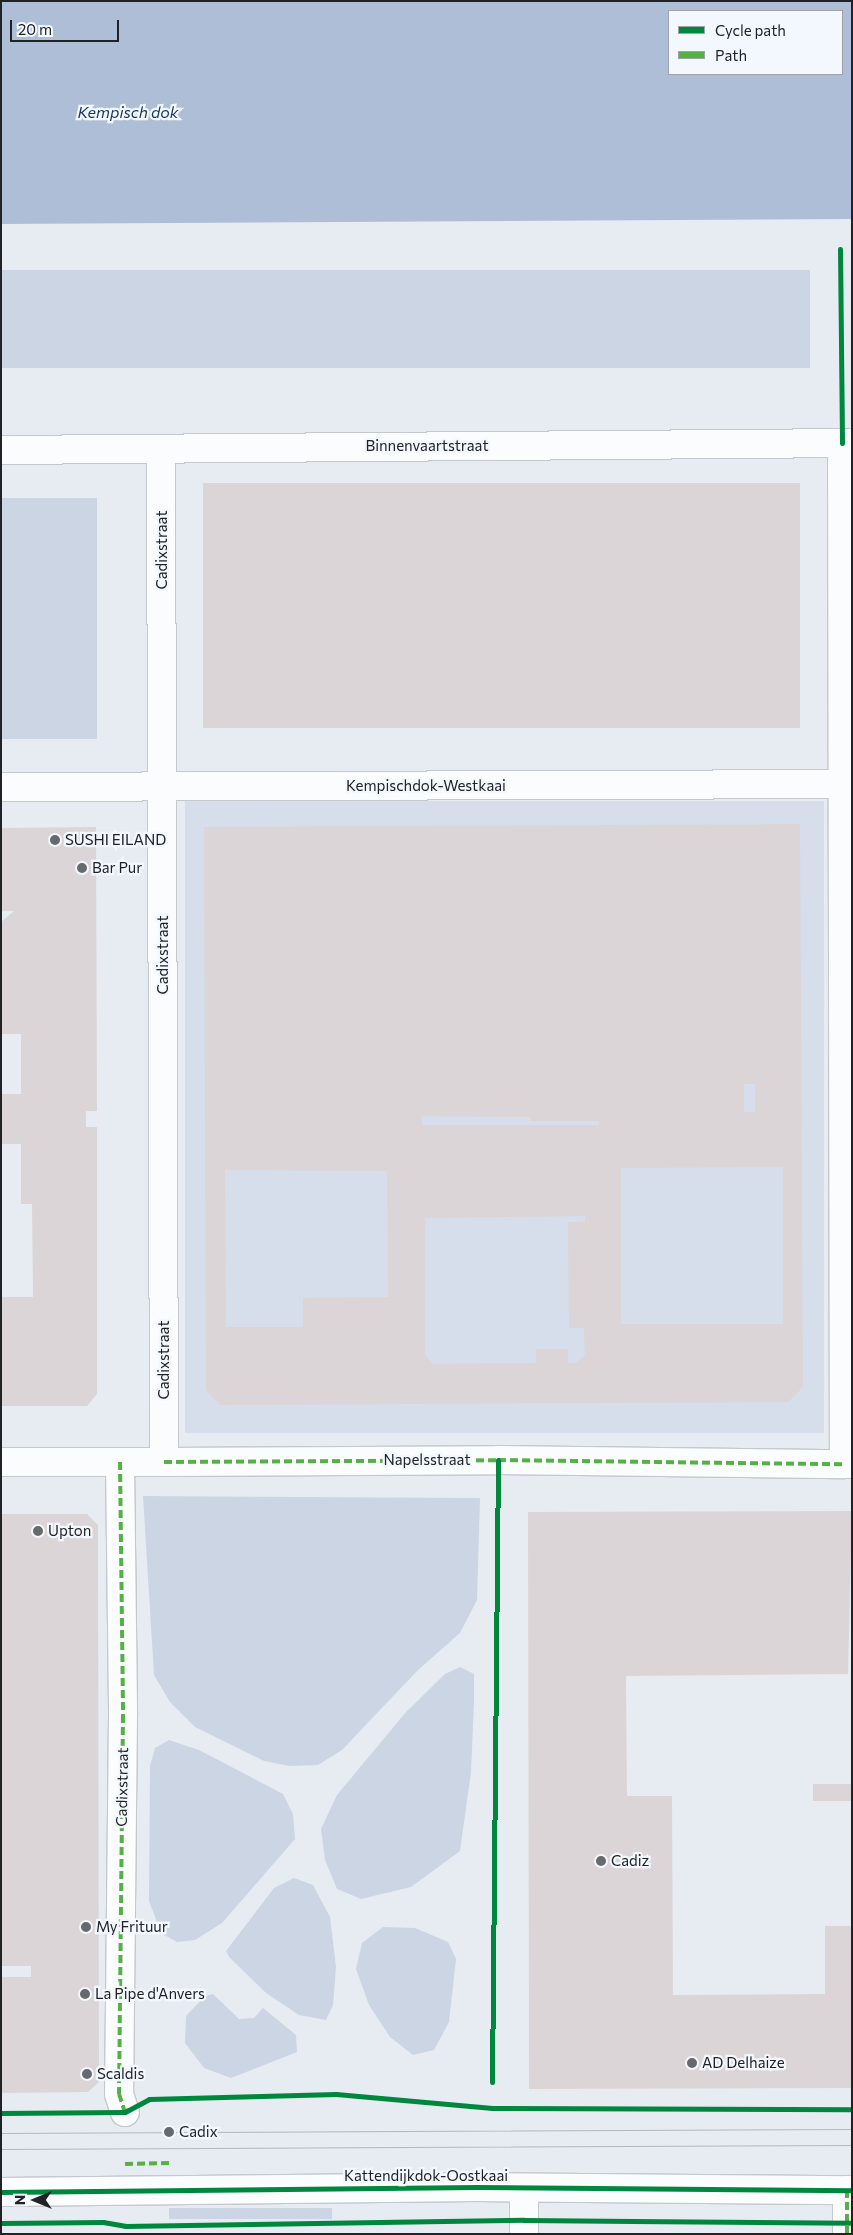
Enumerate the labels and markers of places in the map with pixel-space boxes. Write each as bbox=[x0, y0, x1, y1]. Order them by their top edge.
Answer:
place label: SUSHI EILAND bbox=[65, 831, 166, 849]
marker: SUSHI EILAND bbox=[49, 834, 61, 846]
place label: Bar Pur bbox=[92, 859, 142, 877]
marker: Bar Pur bbox=[76, 862, 88, 874]
place label: Upton bbox=[48, 1522, 91, 1540]
marker: Upton bbox=[32, 1525, 44, 1537]
place label: Cadiz bbox=[611, 1852, 649, 1870]
marker: Cadiz bbox=[595, 1855, 607, 1867]
place label: My Frituur bbox=[96, 1918, 168, 1936]
marker: My Frituur bbox=[80, 1921, 92, 1933]
place label: La Pipe d'Anvers bbox=[95, 1985, 205, 2003]
marker: La Pipe d'Anvers bbox=[79, 1988, 91, 2000]
place label: AD Delhaize bbox=[702, 2054, 785, 2072]
marker: AD Delhaize bbox=[686, 2057, 698, 2069]
place label: Scaldis bbox=[97, 2065, 144, 2083]
marker: Scaldis bbox=[81, 2068, 93, 2080]
place label: Cadix bbox=[179, 2123, 218, 2141]
marker: Cadix bbox=[163, 2126, 175, 2138]

